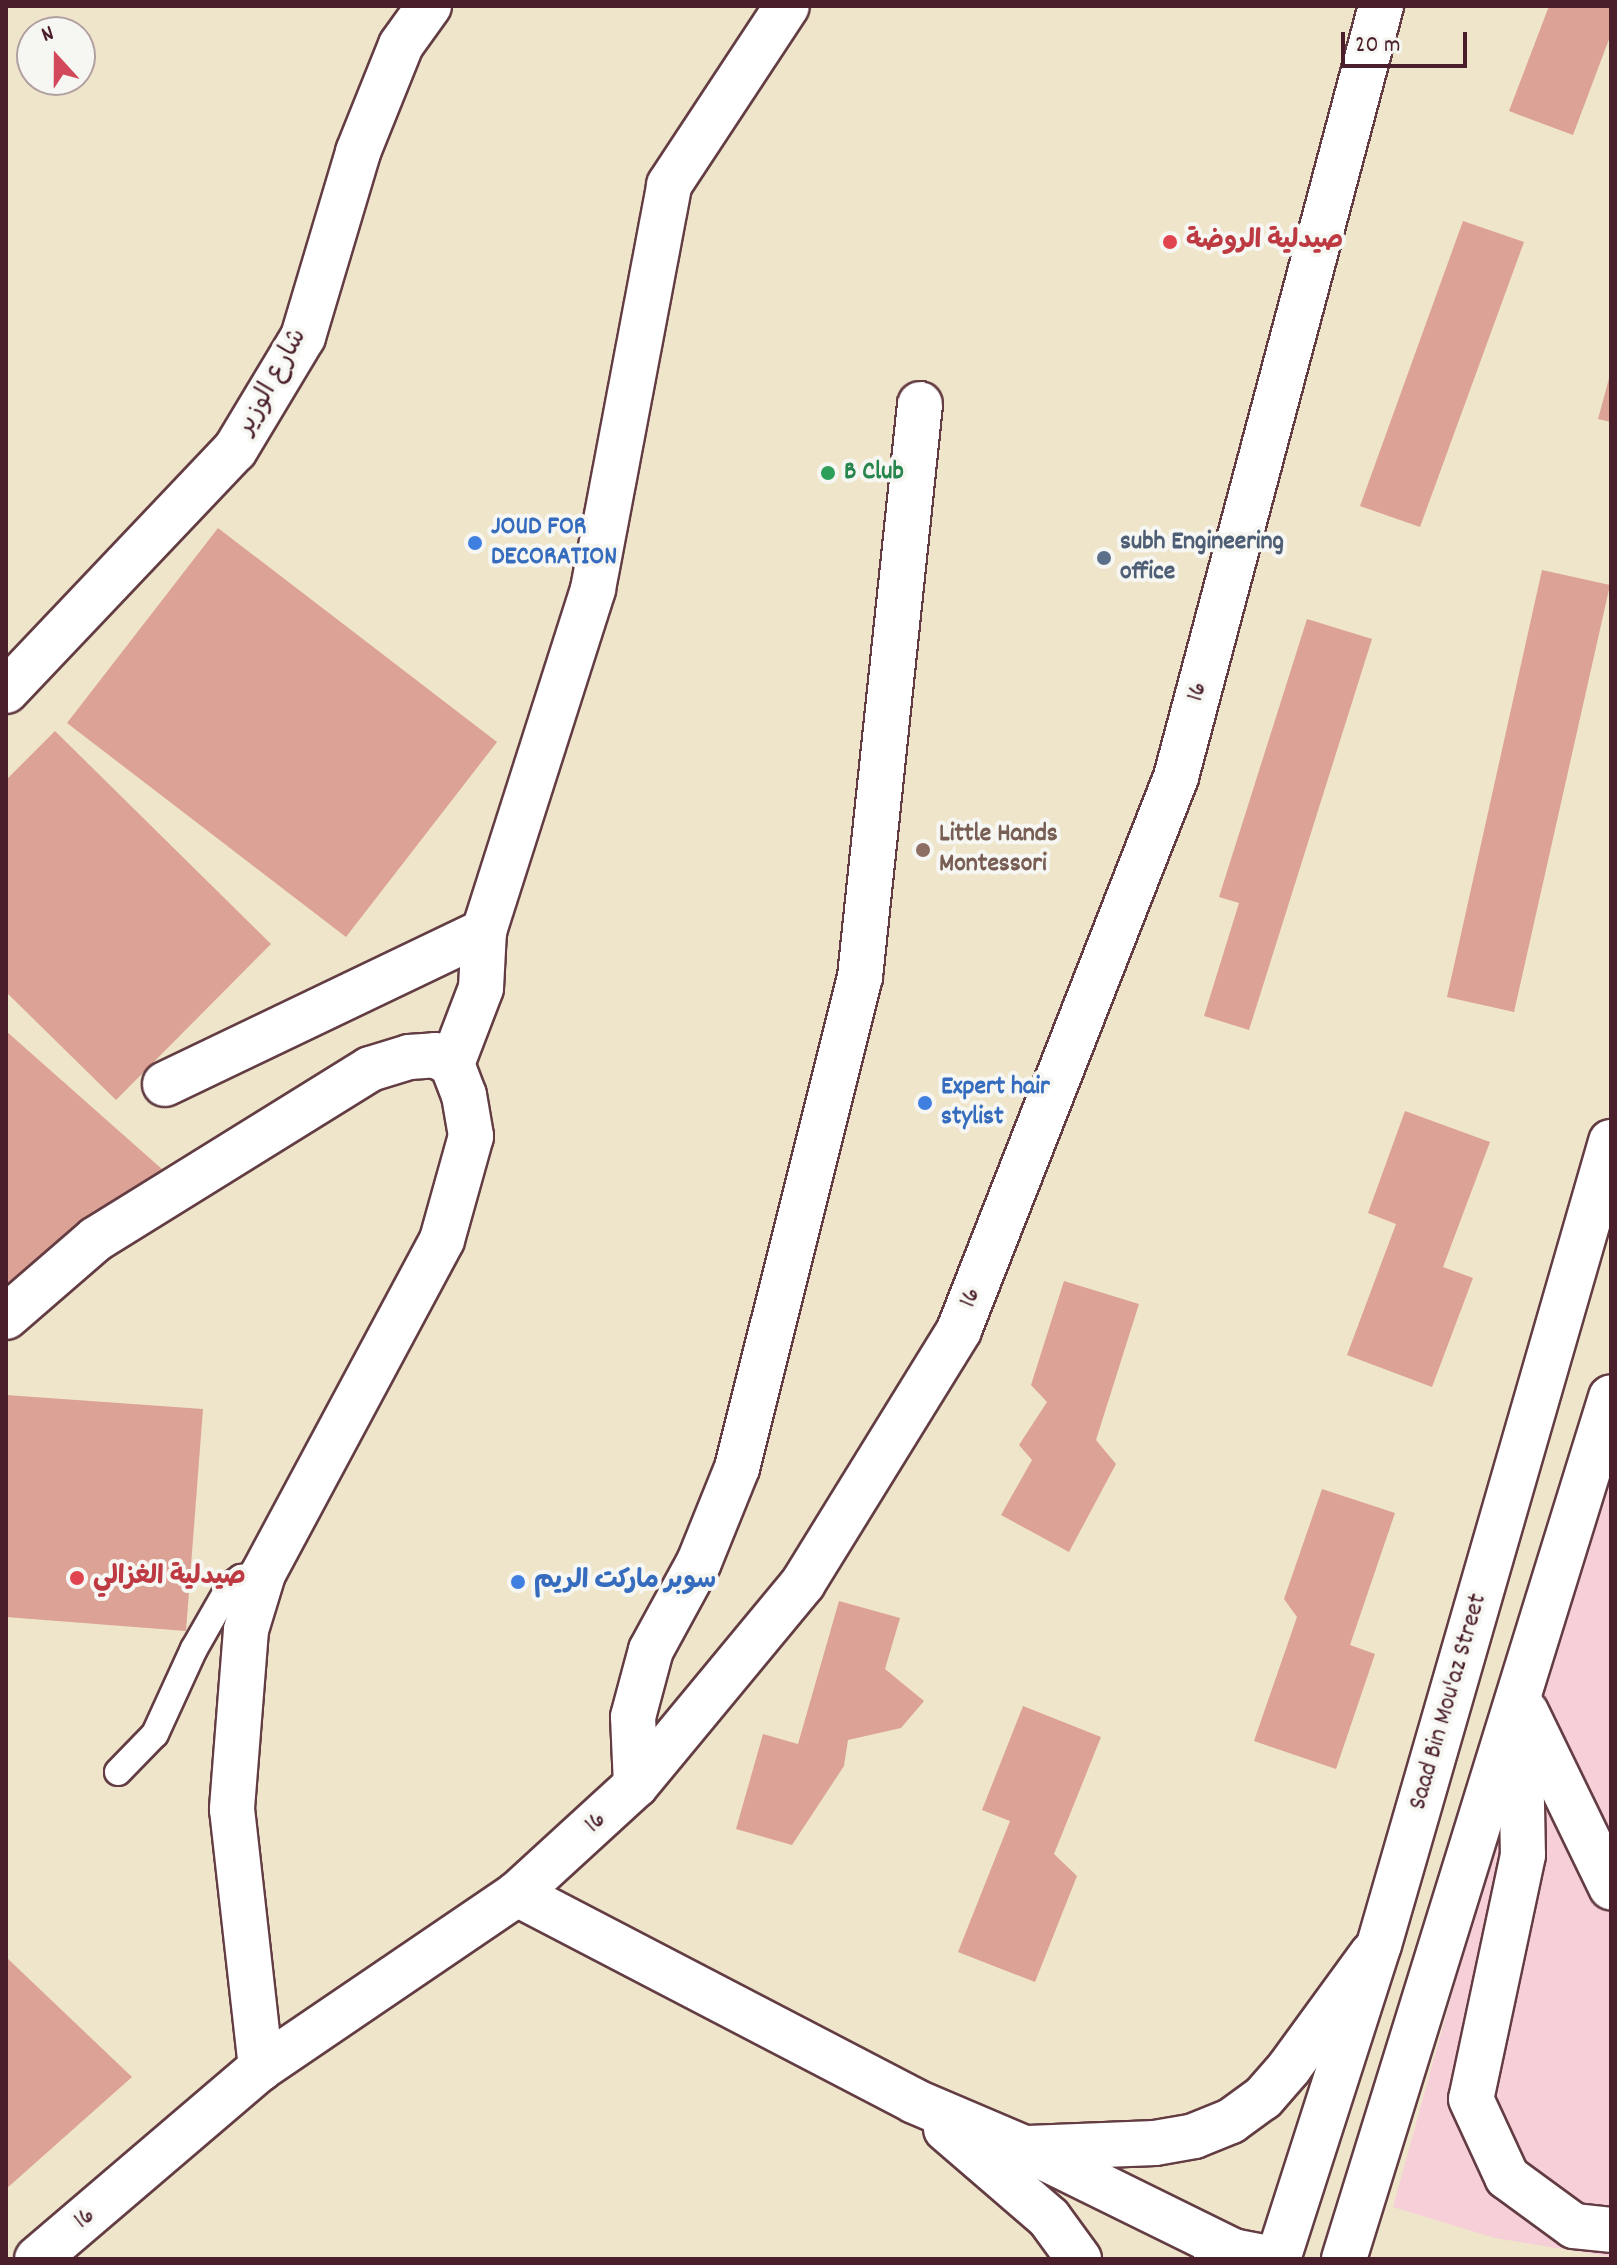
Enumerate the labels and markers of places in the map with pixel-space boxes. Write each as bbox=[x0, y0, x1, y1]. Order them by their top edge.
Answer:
place label: صيدلية الروضة bbox=[1186, 226, 1343, 258]
marker: صيدلية الروضة bbox=[1161, 233, 1179, 251]
place label: B Club bbox=[844, 457, 904, 489]
marker: B Club bbox=[819, 464, 837, 482]
place label: JOUD FOR DECORATION bbox=[491, 512, 617, 574]
place label: subh Engineering office bbox=[1120, 527, 1284, 588]
marker: JOUD FOR DECORATION bbox=[466, 534, 484, 552]
marker: subh Engineering office bbox=[1095, 549, 1113, 567]
place label: Little Hands Montessori bbox=[939, 819, 1058, 880]
marker: Little Hands Montessori bbox=[914, 841, 932, 859]
place label: Expert hair stylist bbox=[941, 1072, 1050, 1134]
marker: Expert hair stylist bbox=[916, 1094, 934, 1112]
place label: صيدلية الغزالي bbox=[93, 1562, 246, 1594]
place label: سوبر ماركت الريم bbox=[534, 1566, 716, 1598]
marker: صيدلية الغزالي bbox=[68, 1569, 86, 1587]
marker: سوبر ماركت الريم bbox=[509, 1573, 527, 1591]

